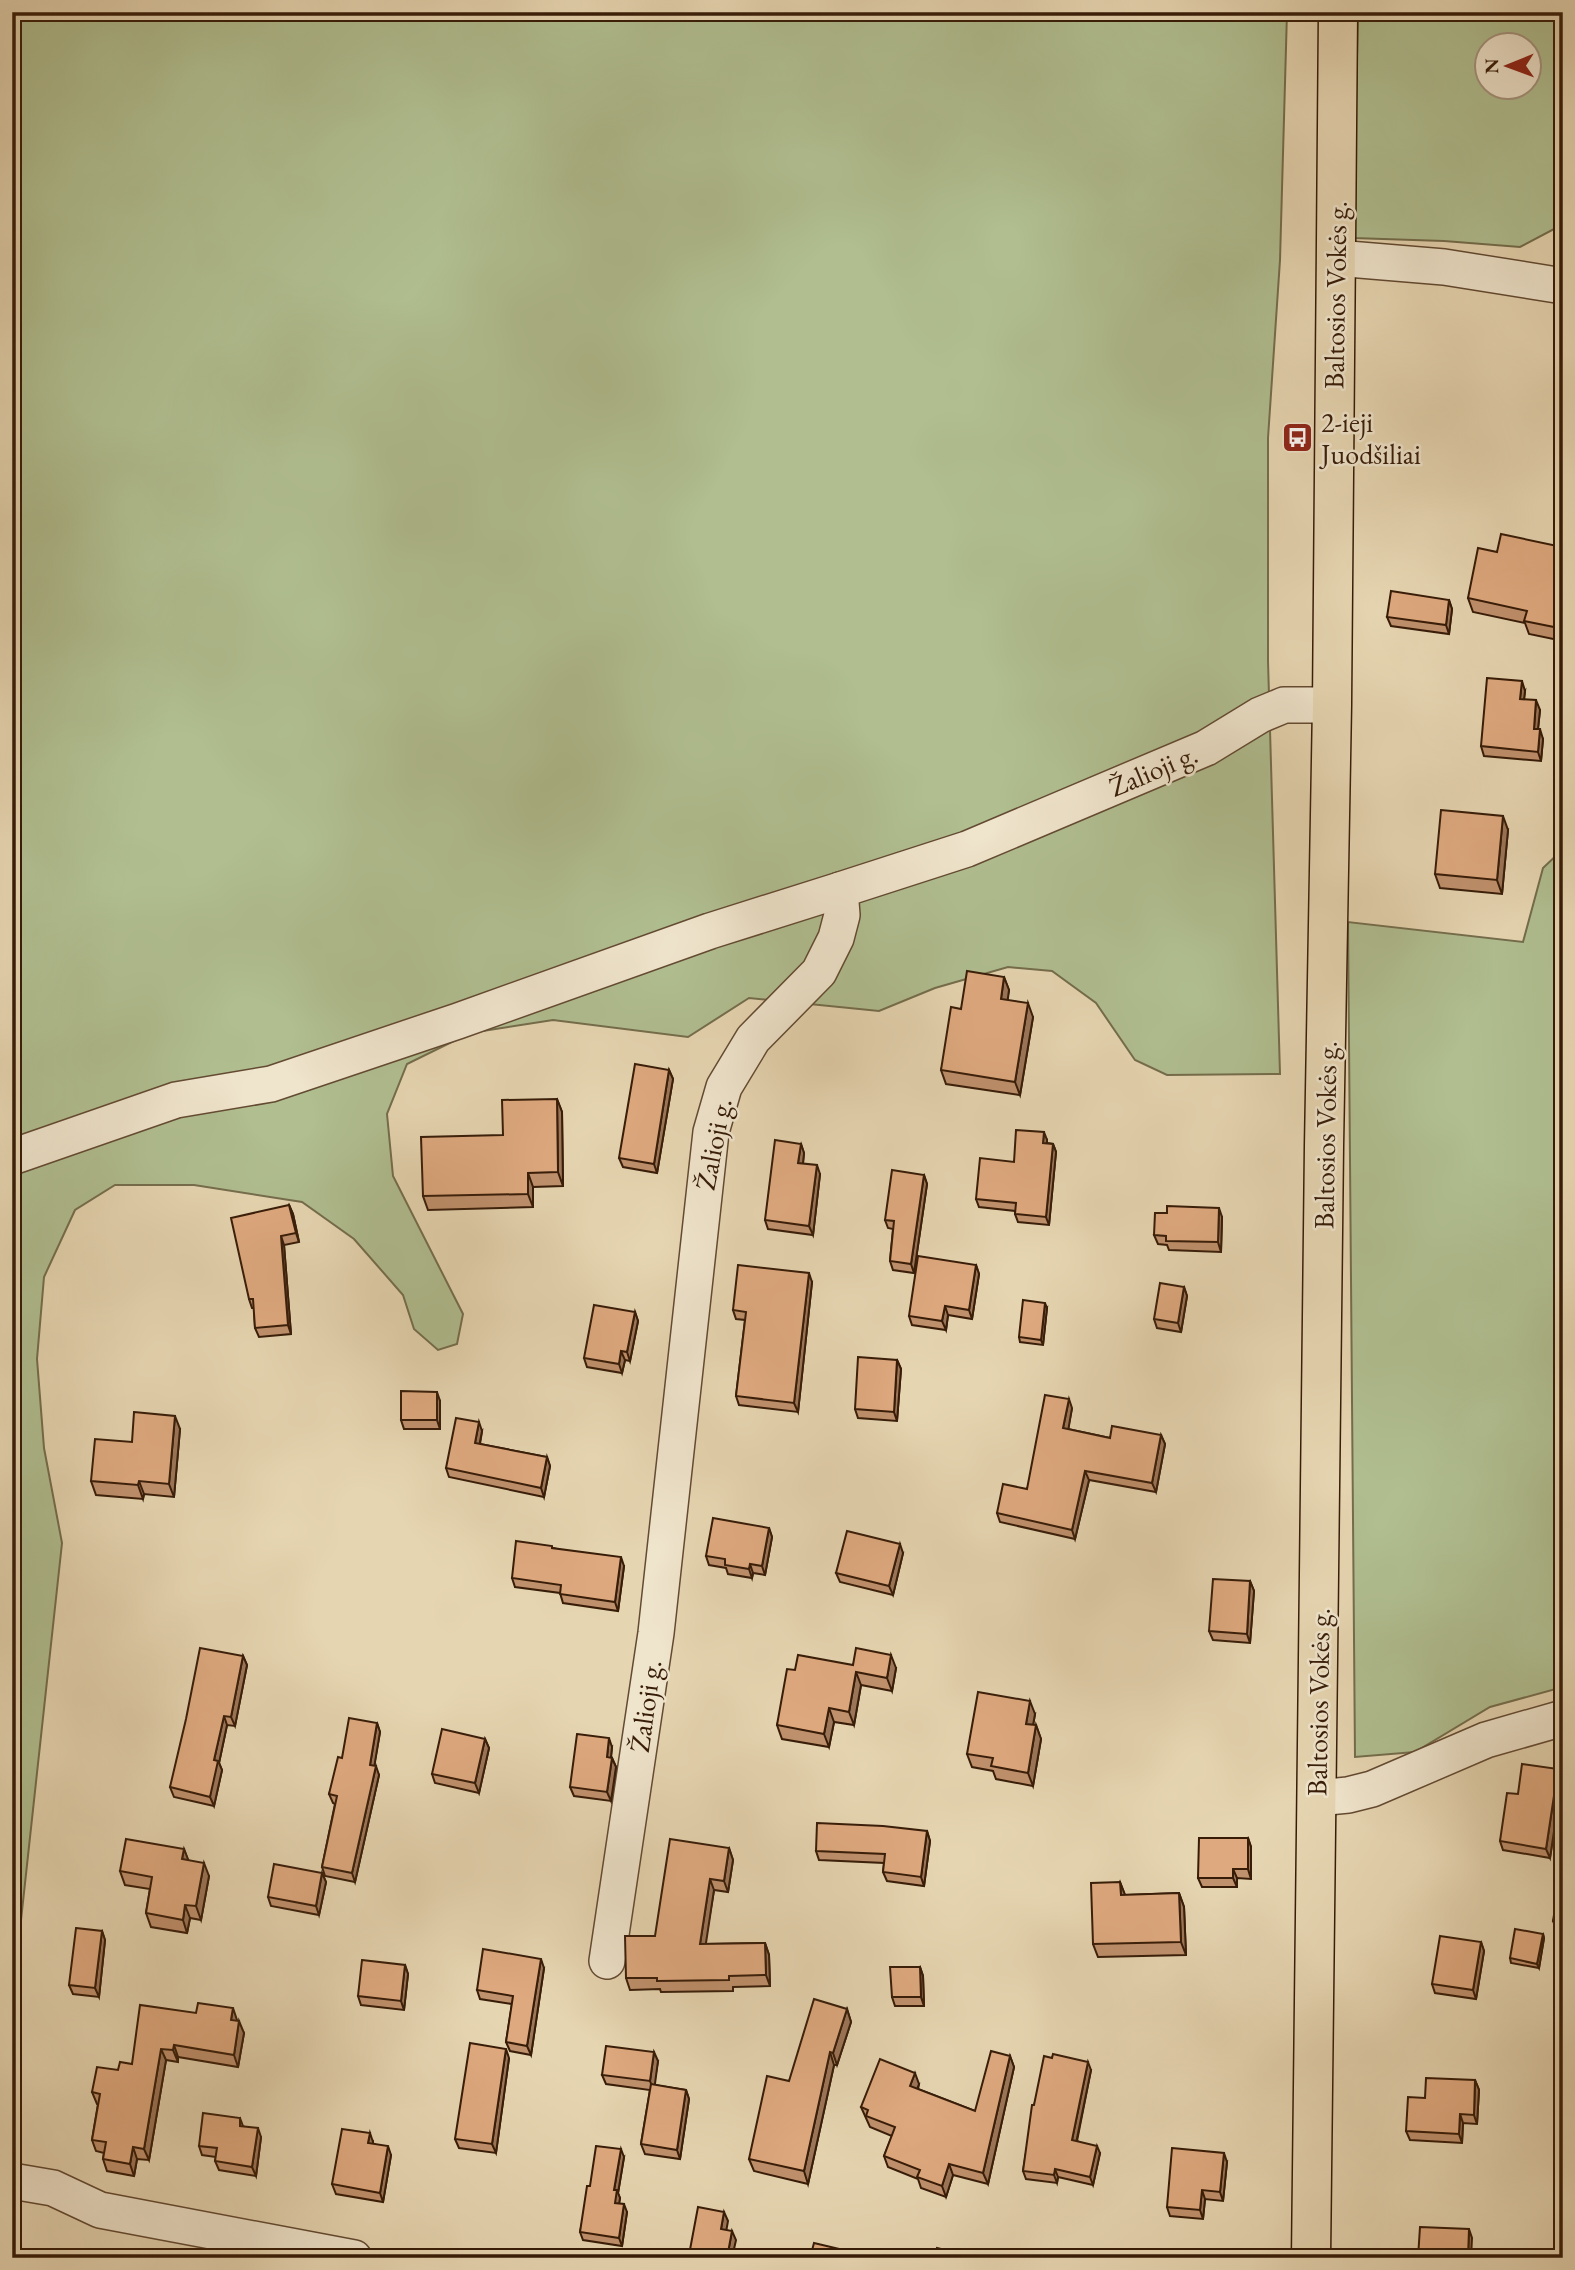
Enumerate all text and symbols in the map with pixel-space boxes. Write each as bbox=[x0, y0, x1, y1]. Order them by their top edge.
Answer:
north arrow bbox=[1474, 32, 1544, 102]
text: N bbox=[1479, 58, 1504, 74]
street label: Baltosios Vokės g. bbox=[1315, 201, 1355, 389]
place label: 2-ieji Juodšiliai bbox=[1319, 404, 1421, 472]
bus stop icon: 2-ieji Juodšiliai bbox=[1281, 421, 1315, 455]
street label: Žalioji g. bbox=[1103, 735, 1203, 805]
street label: Baltosios Vokės g. bbox=[1305, 1041, 1345, 1229]
street label: Žalioji g. bbox=[686, 1095, 740, 1193]
street label: Baltosios Vokės g. bbox=[1298, 1608, 1338, 1796]
street label: Žalioji g. bbox=[621, 1657, 669, 1755]

